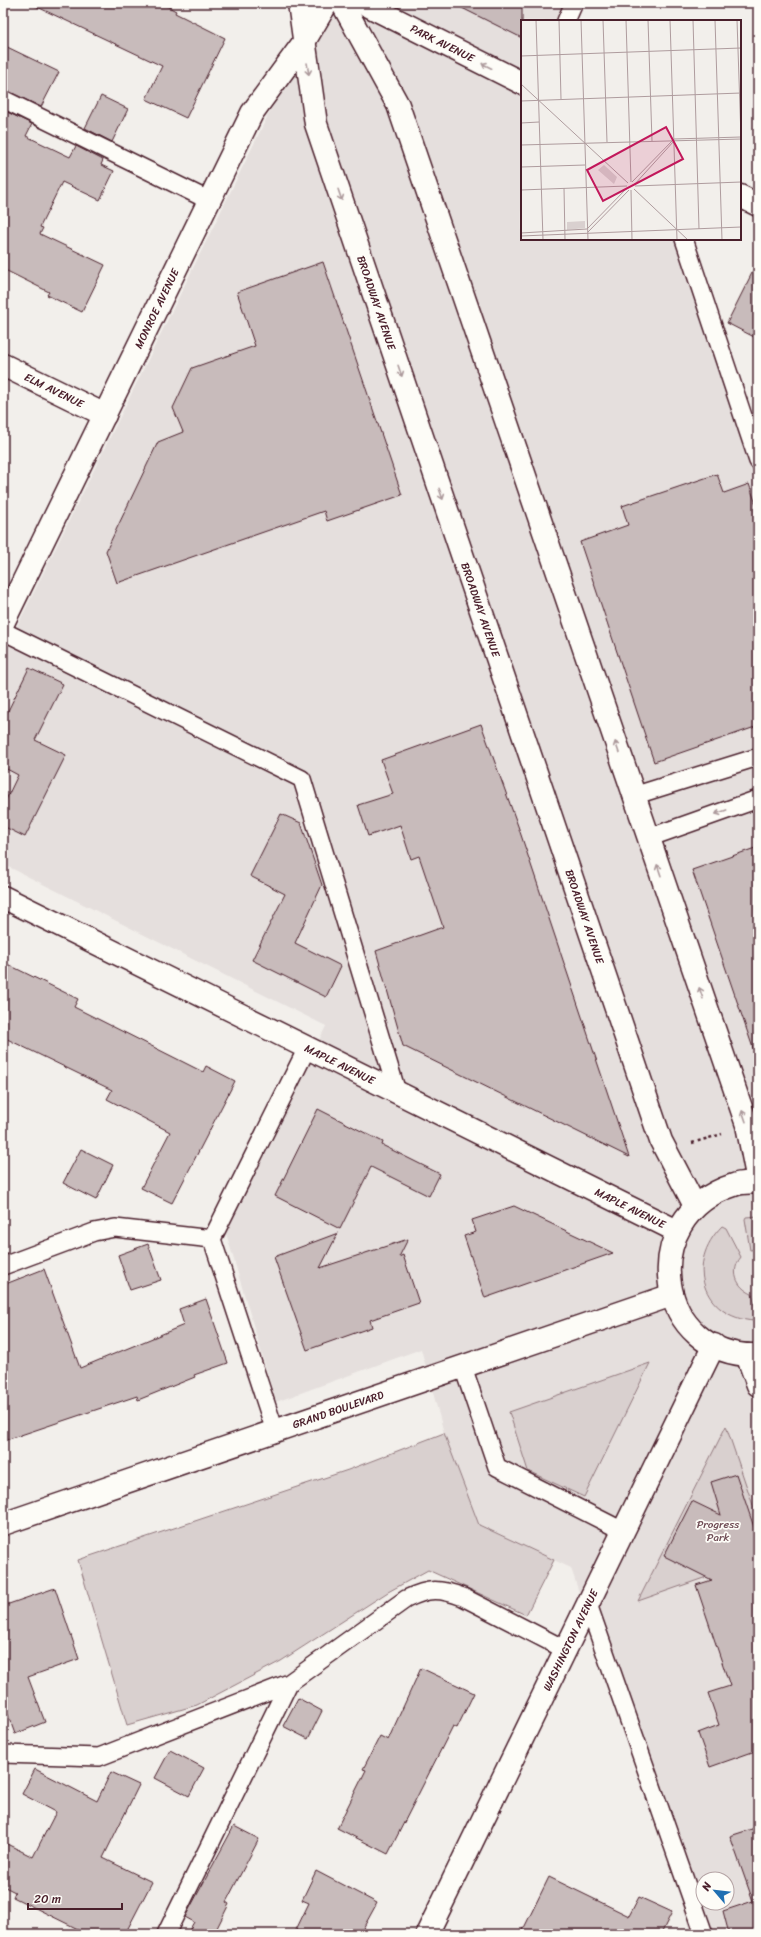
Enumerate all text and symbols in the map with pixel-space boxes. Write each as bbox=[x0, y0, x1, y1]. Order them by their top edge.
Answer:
street label: PARK AVENUE bbox=[407, 19, 479, 68]
inset map bbox=[521, 20, 741, 240]
one-way arrow bbox=[304, 62, 312, 75]
one-way arrow bbox=[481, 62, 493, 69]
one-way arrow bbox=[337, 188, 345, 200]
street label: BROADWAY AVENUE bbox=[352, 253, 402, 354]
street label: MONROE AVENUE bbox=[129, 264, 185, 352]
one-way arrow bbox=[397, 364, 404, 377]
street label: ELM AVENUE bbox=[21, 367, 88, 413]
one-way arrow bbox=[438, 488, 446, 500]
street label: BROADWAY AVENUE bbox=[456, 560, 506, 660]
one-way arrow bbox=[612, 741, 620, 753]
one-way arrow bbox=[716, 808, 728, 816]
one-way arrow bbox=[655, 863, 662, 876]
street label: BROADWAY AVENUE bbox=[560, 867, 610, 967]
one-way arrow bbox=[697, 987, 705, 999]
street label: MAPLE AVENUE bbox=[301, 1038, 379, 1090]
one-way arrow bbox=[739, 1110, 747, 1122]
street label: MAPLE AVENUE bbox=[592, 1182, 670, 1234]
street label: GRAND BOULEVARD bbox=[290, 1385, 387, 1434]
park label: Progress Park bbox=[697, 1515, 740, 1547]
street label: WASHINGTON AVENUE bbox=[537, 1585, 604, 1694]
north arrow bbox=[695, 1871, 735, 1911]
text: N bbox=[696, 1878, 717, 1895]
scale bar bbox=[28, 1885, 122, 1911]
text: 20 m bbox=[34, 1888, 61, 1910]

